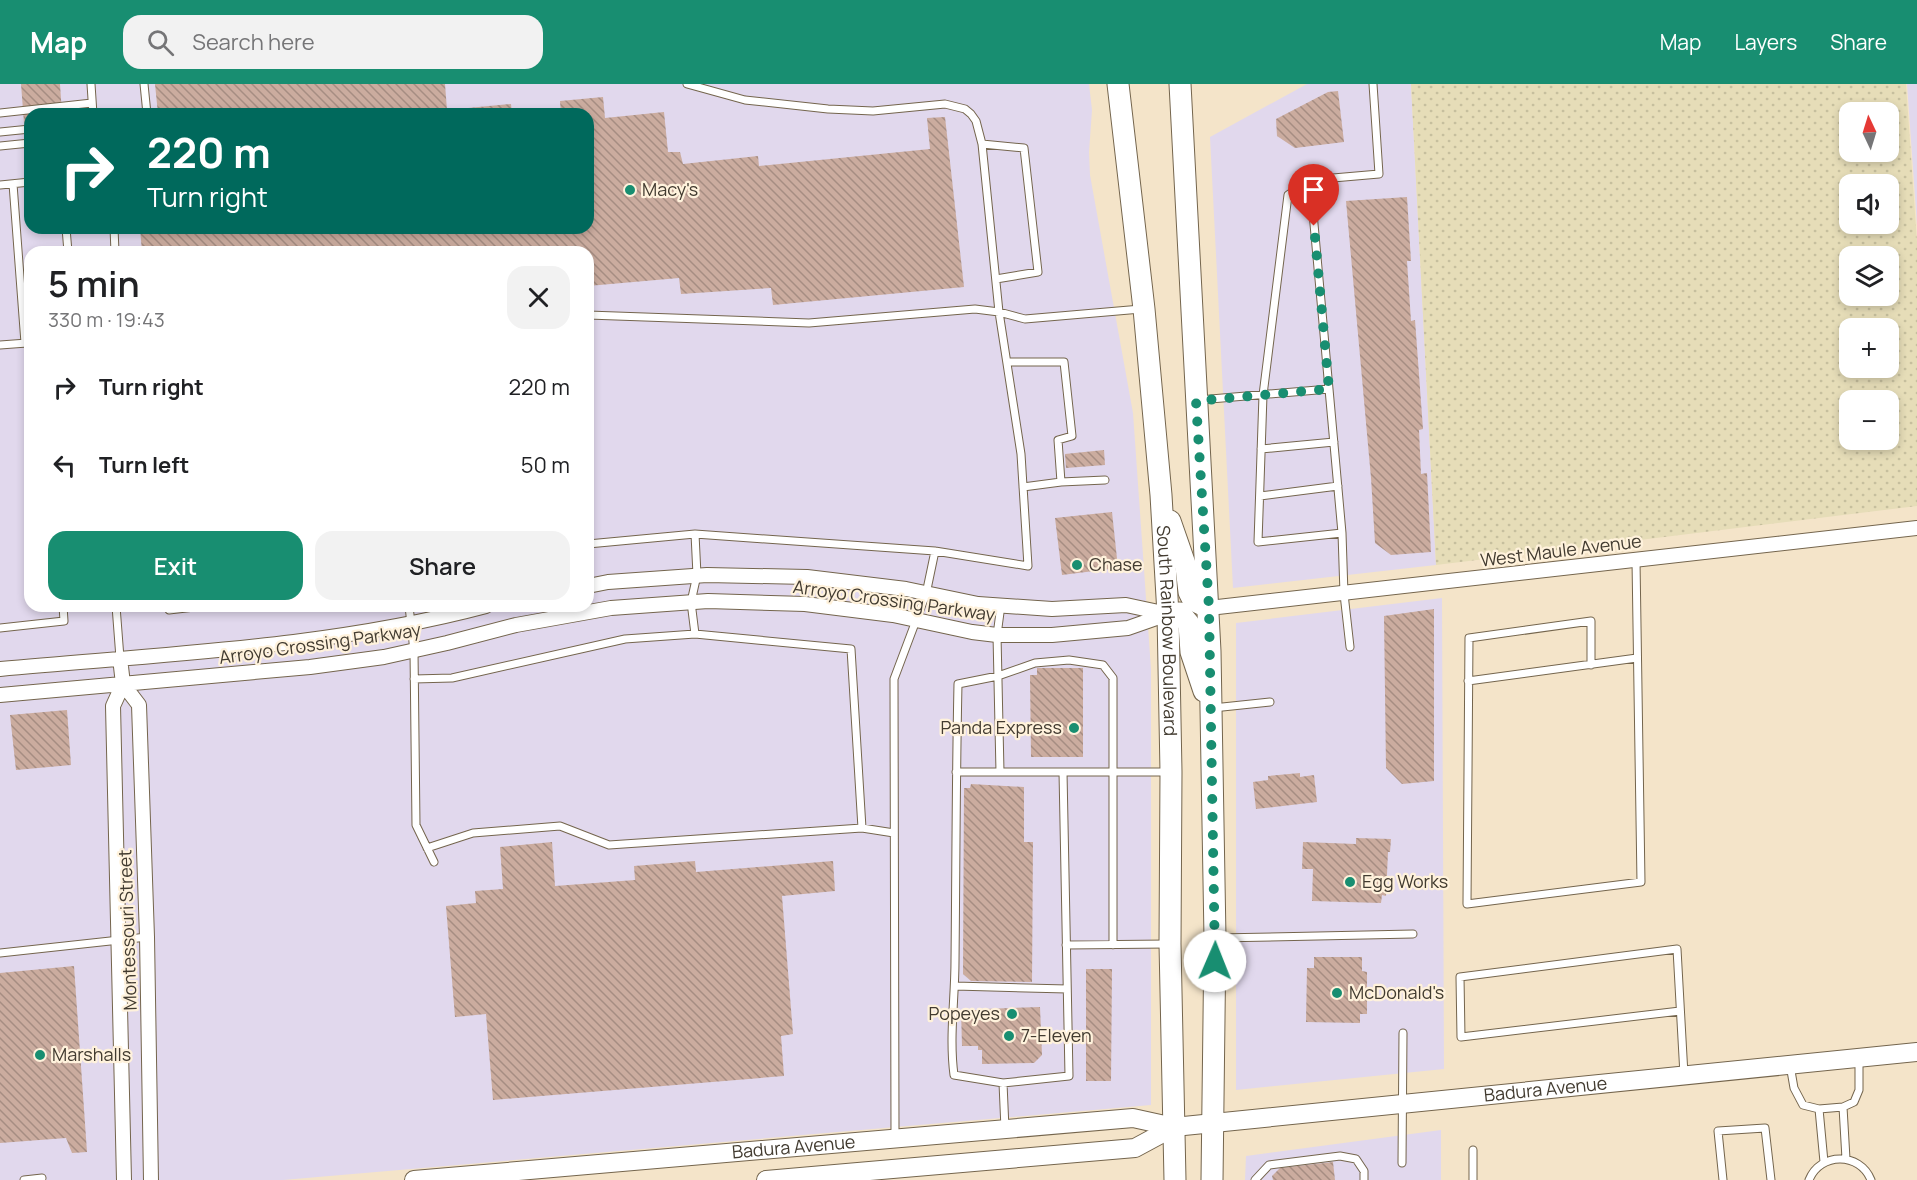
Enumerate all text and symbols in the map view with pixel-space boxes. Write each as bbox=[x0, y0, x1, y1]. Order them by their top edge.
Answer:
search box bbox=[123, 15, 543, 69]
text: Map bbox=[30, 23, 87, 61]
icon: search bbox=[144, 26, 177, 59]
text: Search here bbox=[192, 27, 315, 57]
text: Map bbox=[1660, 28, 1701, 56]
text: Layers bbox=[1734, 28, 1797, 56]
text: Share bbox=[1830, 28, 1887, 56]
north arrow bbox=[1839, 102, 1899, 162]
map controls bbox=[1839, 102, 1899, 450]
text: 220 m bbox=[147, 123, 271, 181]
icon: right bbox=[48, 132, 126, 210]
pin bbox=[1288, 164, 1339, 226]
icon: arrive bbox=[1297, 173, 1330, 206]
button: sound bbox=[1839, 174, 1899, 234]
place label: Macy's bbox=[642, 177, 698, 201]
text: Turn right bbox=[147, 178, 268, 215]
marker: Macy's bbox=[623, 183, 637, 197]
button: layers bbox=[1839, 246, 1899, 306]
text: 5 min bbox=[48, 259, 140, 308]
button: close bbox=[507, 266, 570, 329]
text: 330 m · 19:43 bbox=[48, 306, 165, 333]
button: + bbox=[1839, 318, 1899, 378]
icon: right bbox=[48, 371, 81, 404]
text: Turn right bbox=[99, 372, 204, 402]
text: 220 m bbox=[508, 372, 570, 402]
button: − bbox=[1839, 390, 1899, 450]
icon: left bbox=[48, 449, 81, 482]
text: Turn left bbox=[99, 450, 189, 480]
text: 50 m bbox=[521, 450, 570, 480]
street label: South Rainbow Boulevard bbox=[1152, 524, 1183, 736]
street label: West Maule Avenue bbox=[1479, 528, 1643, 572]
button: Exit bbox=[48, 531, 303, 600]
button: Share bbox=[315, 531, 570, 600]
place label: Chase bbox=[1089, 552, 1143, 576]
marker: Chase bbox=[1070, 558, 1084, 572]
street label: Arroyo Crossing Parkway bbox=[792, 574, 997, 626]
street label: Arroyo Crossing Parkway bbox=[217, 617, 423, 669]
place label: Panda Express bbox=[941, 715, 1062, 739]
marker: Panda Express bbox=[1067, 721, 1081, 735]
street label: Montessouri Street bbox=[112, 849, 142, 1011]
place label: Egg Works bbox=[1362, 869, 1448, 893]
marker: Egg Works bbox=[1343, 875, 1357, 889]
position arrow bbox=[1183, 929, 1247, 993]
place label: McDonald's bbox=[1349, 980, 1444, 1004]
marker: McDonald's bbox=[1330, 986, 1344, 1000]
place label: Popeyes bbox=[928, 1001, 1000, 1025]
marker: Popeyes bbox=[1005, 1007, 1019, 1021]
place label: 7-Eleven bbox=[1021, 1023, 1092, 1047]
marker: 7-Eleven bbox=[1002, 1029, 1016, 1043]
place label: Marshalls bbox=[52, 1042, 131, 1066]
marker: Marshalls bbox=[33, 1048, 47, 1062]
street label: Badura Avenue bbox=[1483, 1070, 1608, 1107]
street label: Badura Avenue bbox=[731, 1129, 856, 1164]

